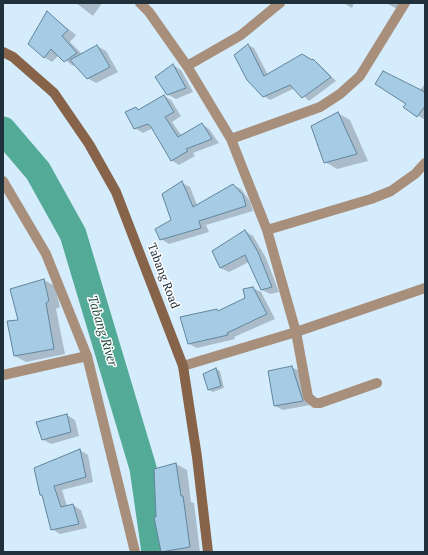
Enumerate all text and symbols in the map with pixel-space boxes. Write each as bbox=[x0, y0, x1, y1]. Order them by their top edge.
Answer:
street label: Tabang Road bbox=[144, 241, 182, 311]
water label: Tabang River bbox=[84, 294, 120, 368]

